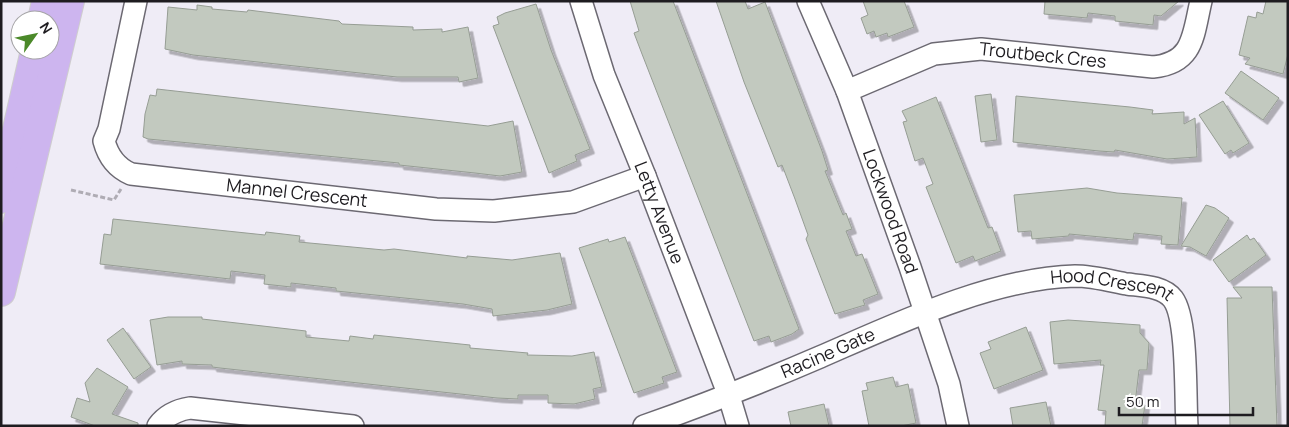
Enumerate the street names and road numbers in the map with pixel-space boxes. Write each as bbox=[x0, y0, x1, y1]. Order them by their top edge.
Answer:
street label: Troutbeck Cres bbox=[978, 36, 1108, 73]
street label: Lockwood Road bbox=[858, 146, 924, 276]
street label: Letty Avenue bbox=[629, 158, 690, 267]
street label: Mannel Crescent bbox=[225, 172, 369, 212]
street label: Hood Crescent bbox=[1049, 263, 1180, 306]
street label: Racine Gate bbox=[777, 321, 878, 383]

